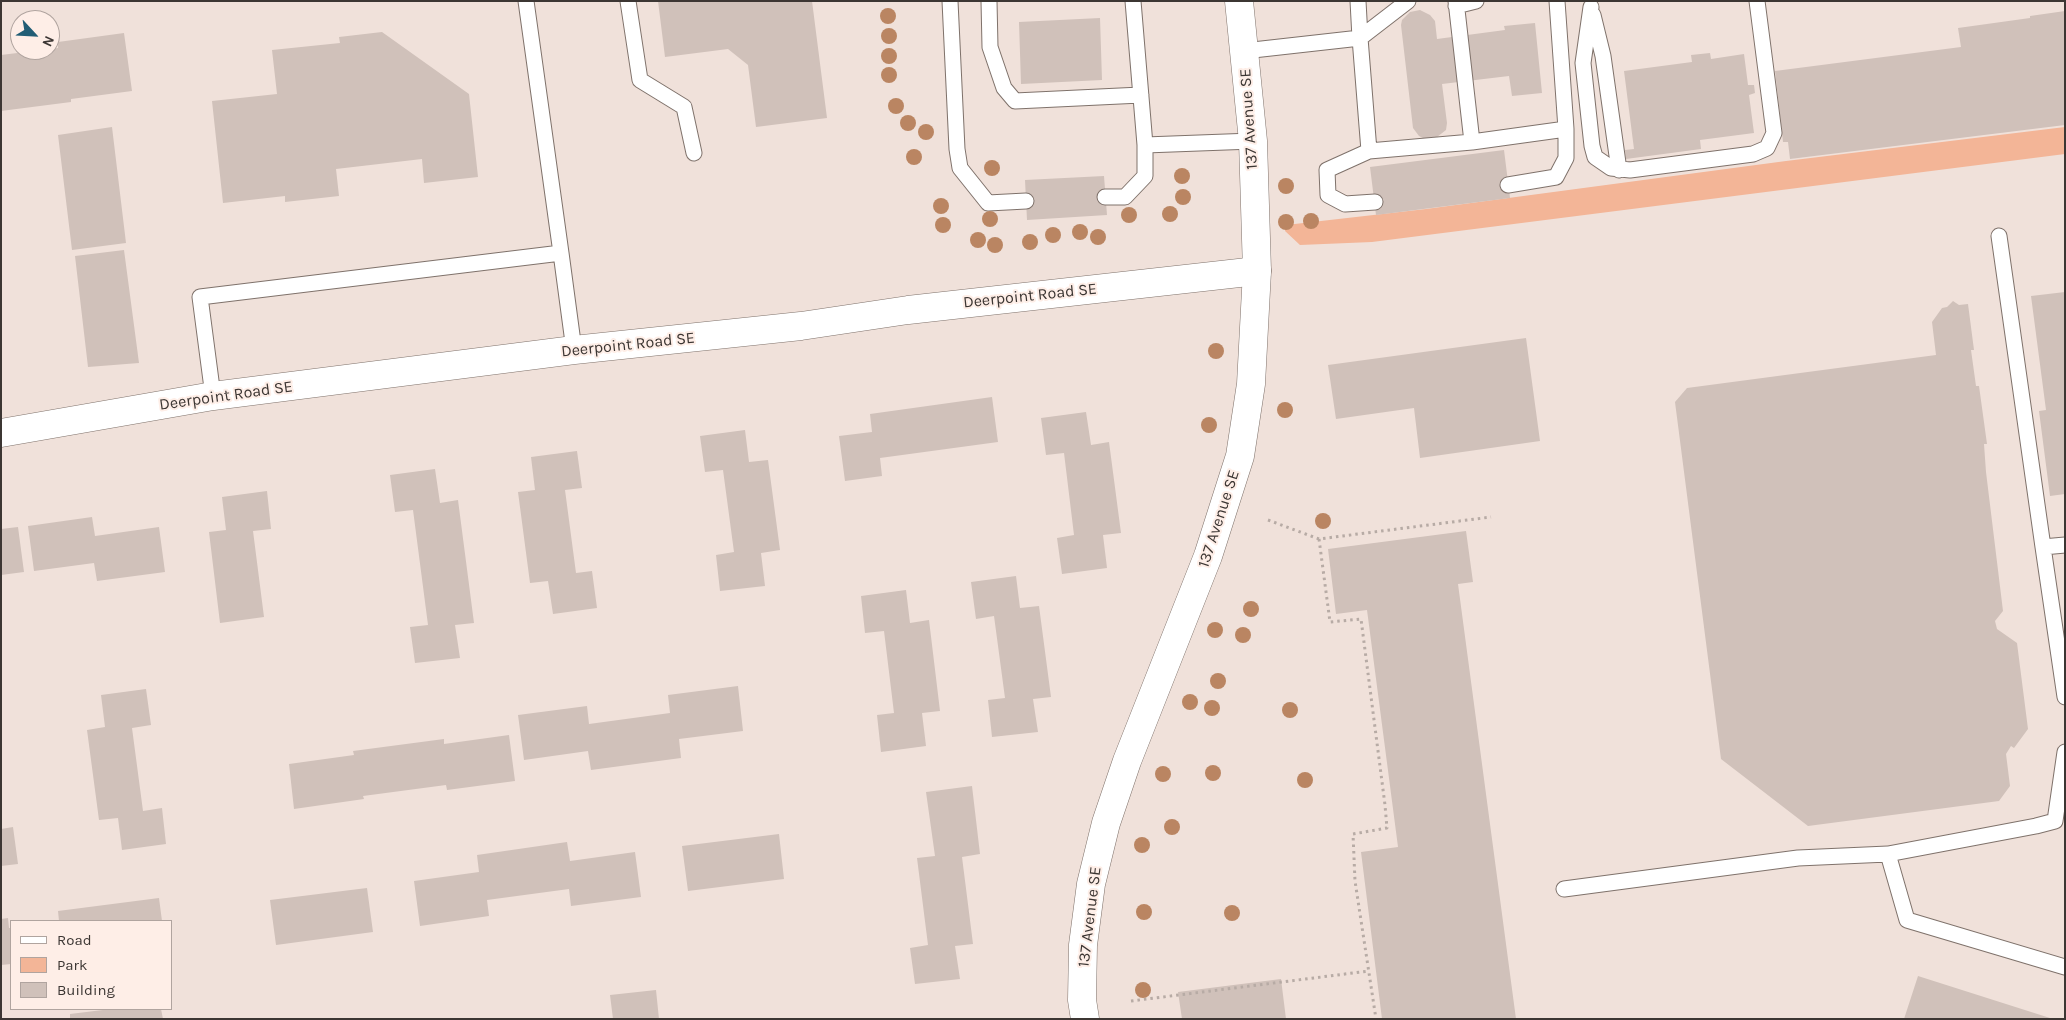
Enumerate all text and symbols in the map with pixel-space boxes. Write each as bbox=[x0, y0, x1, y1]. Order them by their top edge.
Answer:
north arrow bbox=[10, 10, 60, 60]
text: N bbox=[38, 33, 58, 49]
street label: 137 Avenue SE bbox=[1236, 68, 1262, 170]
street label: Deerpoint Road SE bbox=[962, 279, 1098, 313]
street label: Deerpoint Road SE bbox=[560, 328, 696, 362]
street label: Deerpoint Road SE bbox=[158, 377, 294, 415]
street label: 137 Avenue SE bbox=[1194, 468, 1244, 570]
street label: 137 Avenue SE bbox=[1074, 866, 1106, 968]
legend bbox=[10, 920, 172, 1010]
text: Road bbox=[57, 931, 92, 949]
text: Park bbox=[57, 956, 87, 974]
text: Building bbox=[57, 981, 115, 999]

